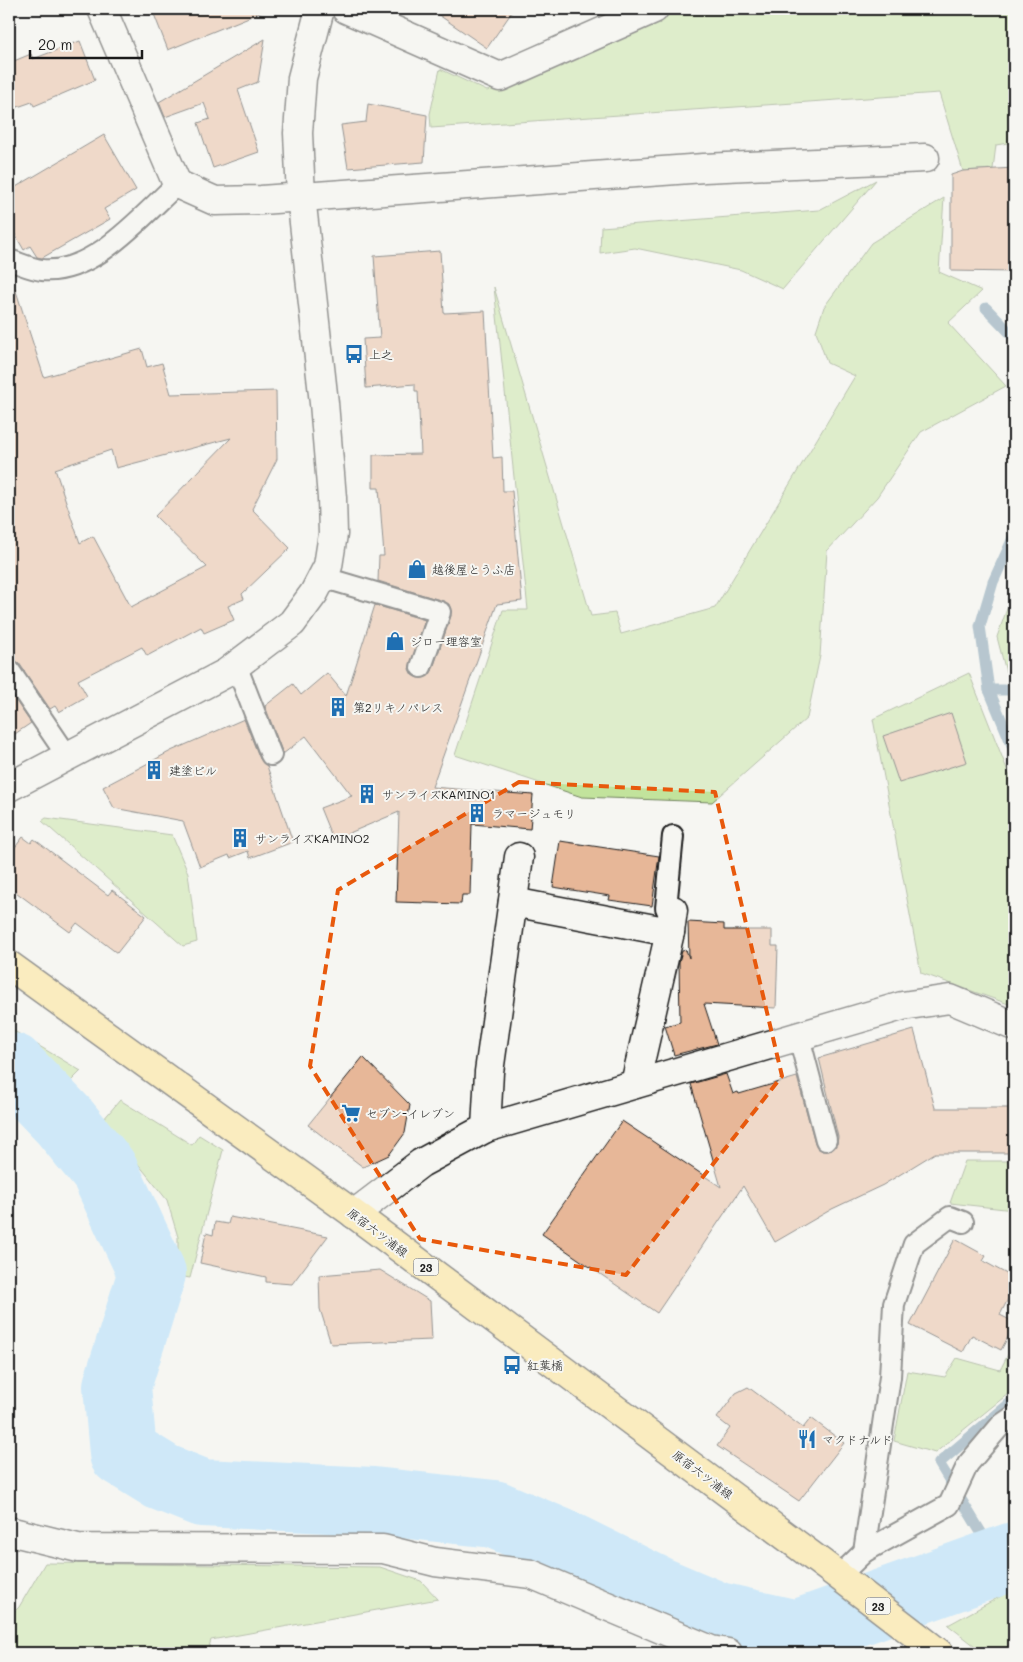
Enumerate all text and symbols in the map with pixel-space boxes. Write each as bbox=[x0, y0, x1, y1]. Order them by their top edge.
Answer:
scale bar bbox=[30, 28, 142, 60]
text: 20 m bbox=[38, 34, 72, 54]
bus stop icon: 上之 bbox=[343, 343, 365, 365]
place label: 上之 bbox=[369, 346, 393, 362]
shop icon: 越後屋とうふ店 bbox=[406, 558, 428, 580]
place label: 越後屋とうふ店 bbox=[432, 561, 516, 577]
shop icon: ジロー理容室 bbox=[384, 630, 406, 652]
place label: ジロー理容室 bbox=[410, 633, 482, 649]
building icon: 第2リキノパレス bbox=[327, 696, 349, 718]
place label: 第2リキノパレス bbox=[353, 699, 443, 715]
building icon: 建塗ビル bbox=[143, 759, 165, 781]
place label: 建塗ビル bbox=[169, 762, 217, 778]
building icon: サンライズKAMINO1 bbox=[356, 783, 378, 805]
place label: サンライズKAMINO1 bbox=[382, 786, 495, 802]
building icon: ラマージュモリ bbox=[466, 802, 488, 824]
place label: ラマージュモリ bbox=[492, 805, 576, 821]
building icon: サンライズKAMINO2 bbox=[229, 827, 251, 849]
place label: サンライズKAMINO2 bbox=[255, 830, 370, 846]
supermarket icon: セブン-イレブン bbox=[340, 1102, 362, 1124]
place label: セブン-イレブン bbox=[366, 1105, 455, 1121]
street label: 原宿六ツ浦線 bbox=[344, 1204, 412, 1260]
road number: 23 bbox=[414, 1258, 438, 1276]
bus stop icon: 紅葉橋 bbox=[501, 1354, 523, 1376]
place label: 紅葉橋 bbox=[527, 1357, 563, 1373]
restaurant icon: マクドナルド bbox=[796, 1428, 818, 1450]
place label: マクドナルド bbox=[822, 1431, 893, 1447]
street label: 原宿六ツ浦線 bbox=[669, 1446, 737, 1502]
road number: 23 bbox=[866, 1598, 890, 1614]

